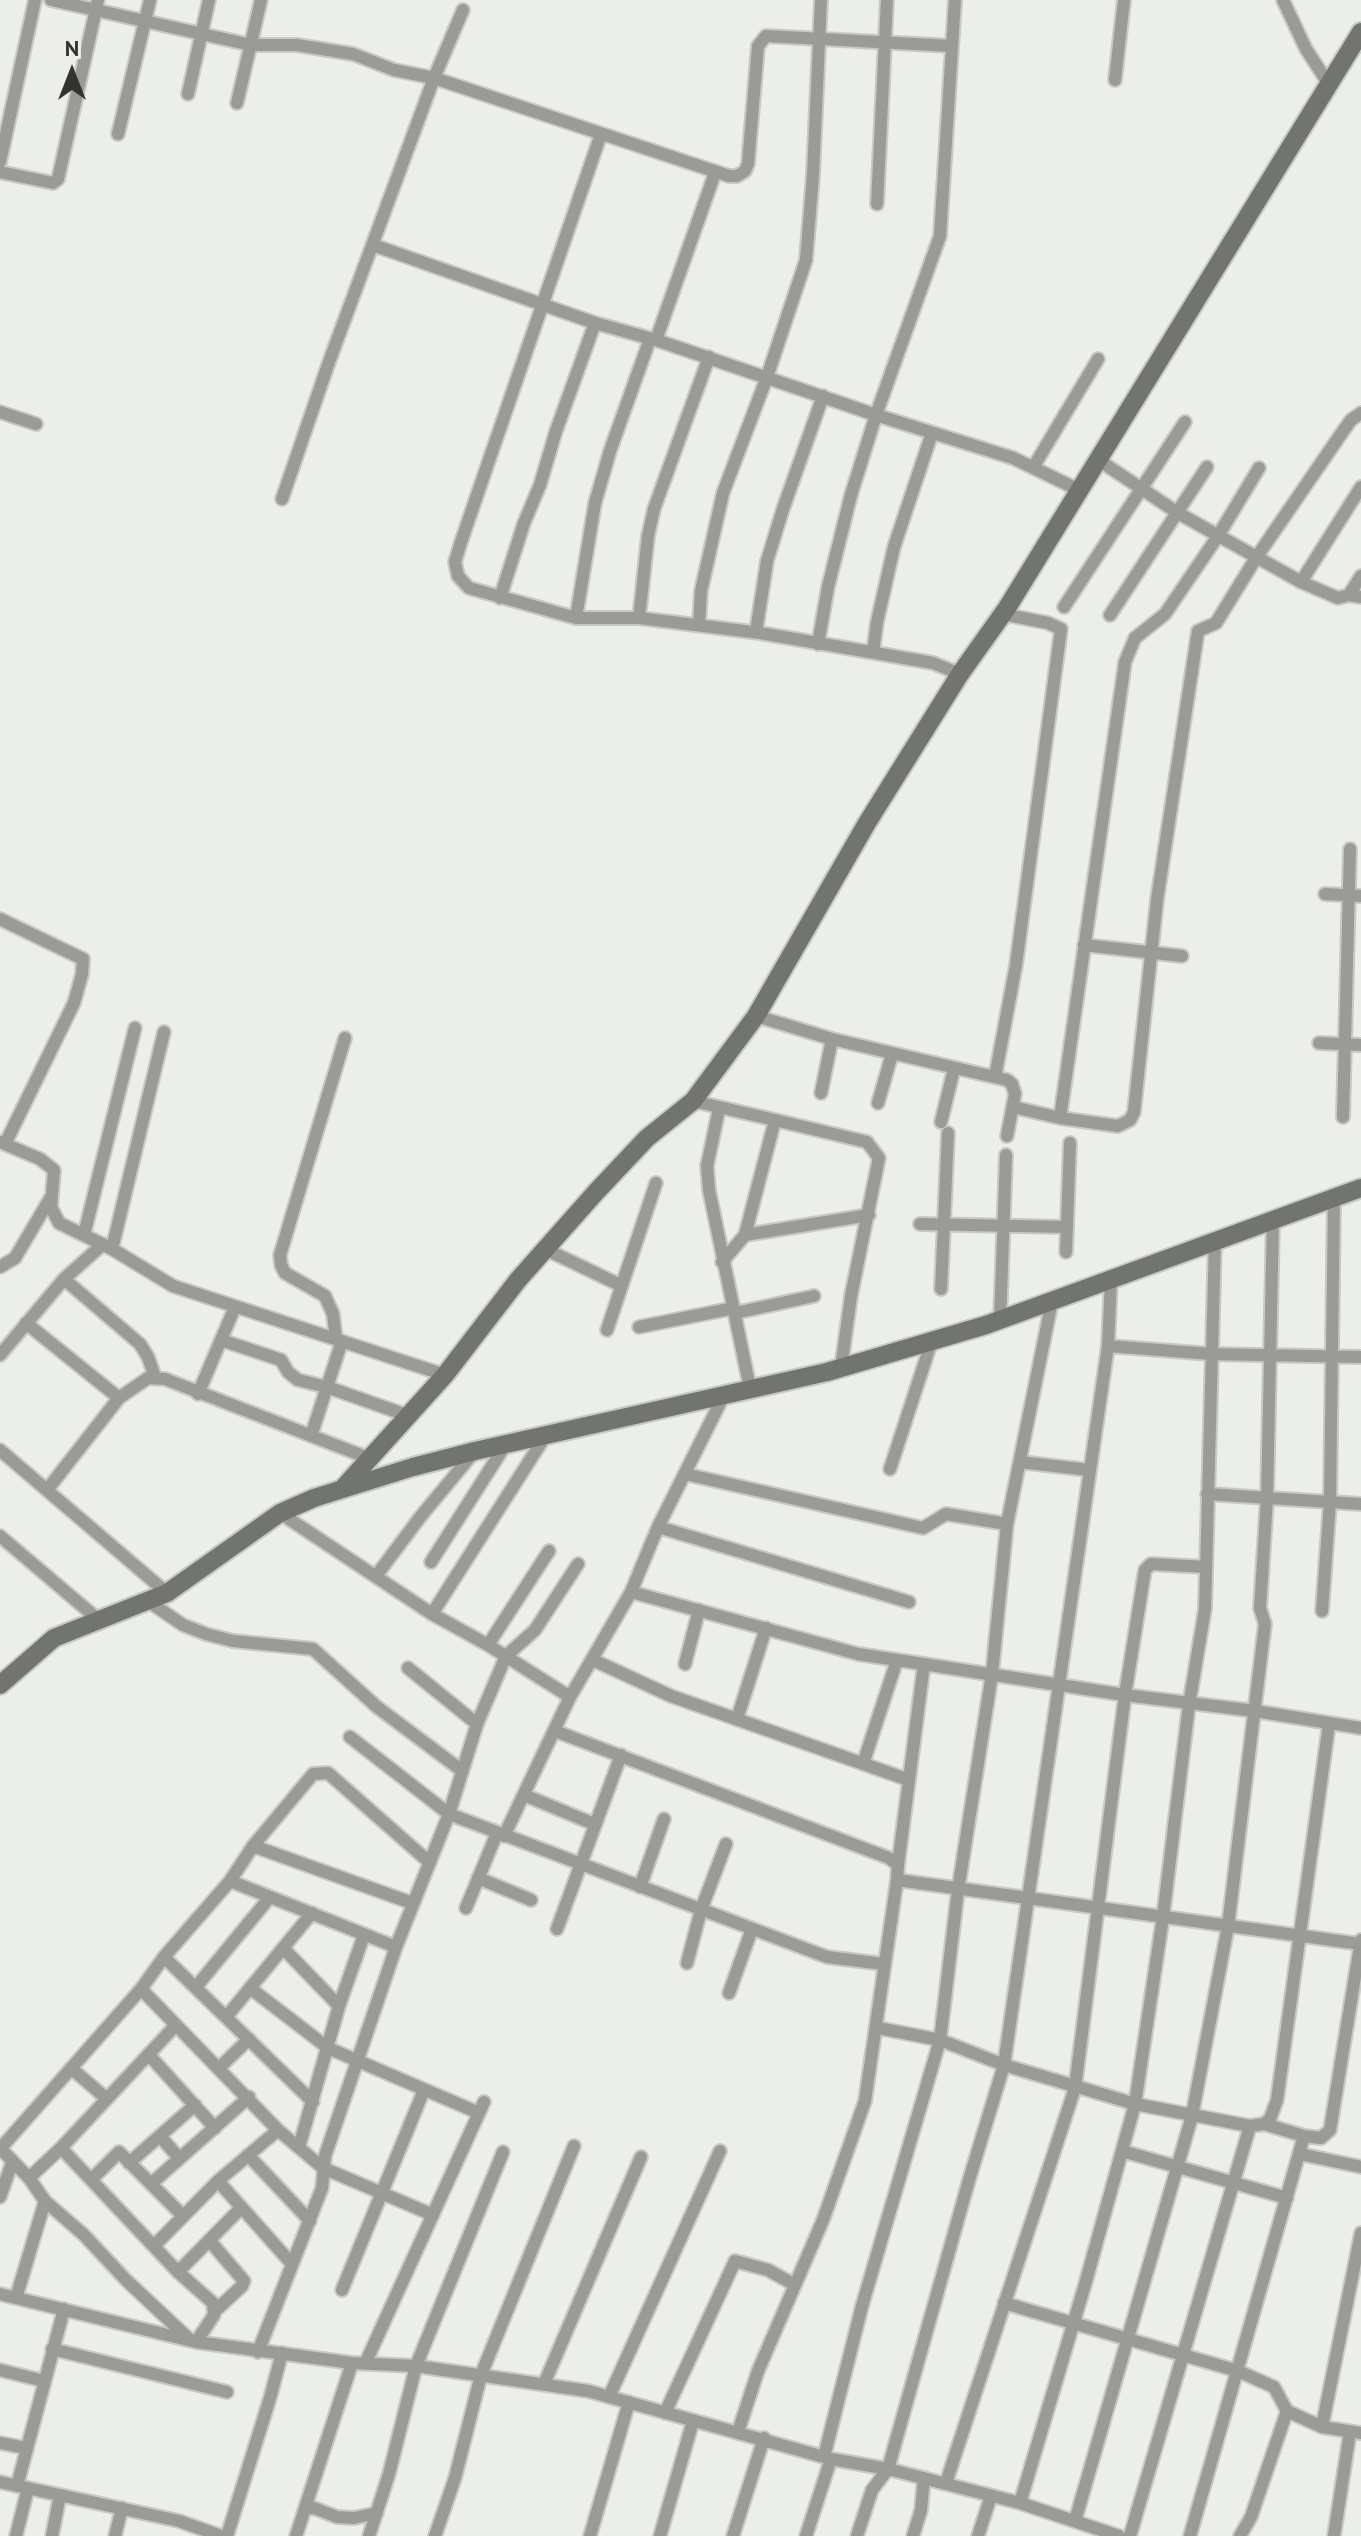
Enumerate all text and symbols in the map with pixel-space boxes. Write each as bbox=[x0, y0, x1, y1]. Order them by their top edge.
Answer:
north arrow bbox=[32, 32, 112, 112]
text: N bbox=[65, 34, 79, 62]

